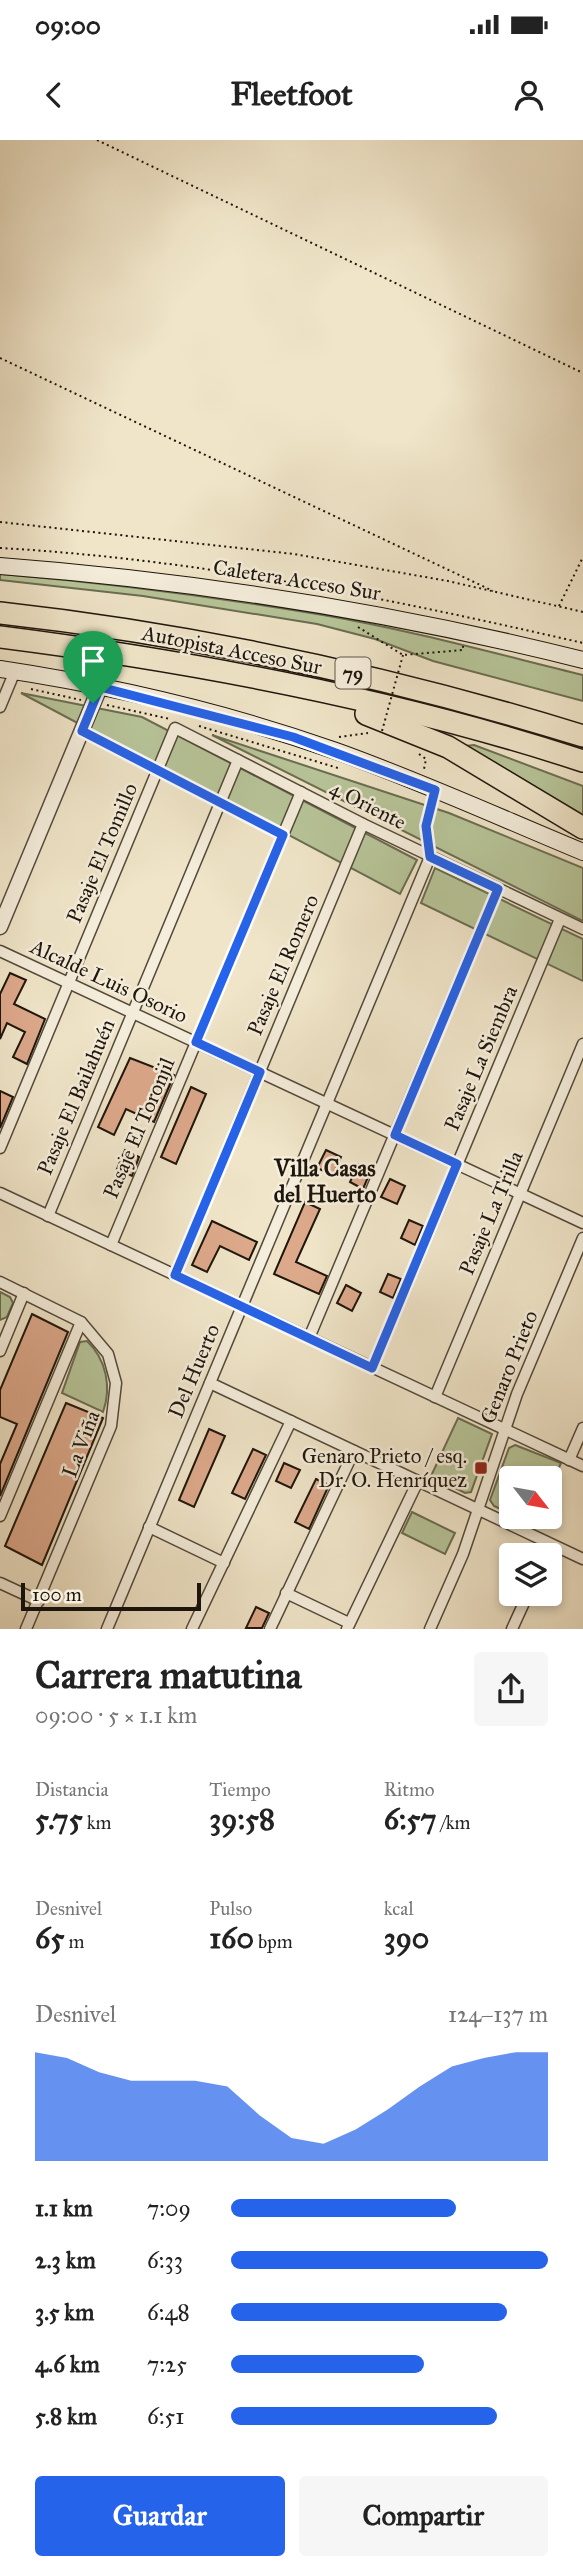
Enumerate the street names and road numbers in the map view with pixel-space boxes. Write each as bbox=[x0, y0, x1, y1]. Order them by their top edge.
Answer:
street label: Caletera Acceso Sur bbox=[211, 554, 383, 606]
street label: Autopista Acceso Sur bbox=[139, 620, 324, 680]
road number: 79 bbox=[336, 658, 370, 688]
street label: 4 Oriente bbox=[326, 775, 411, 835]
street label: Pasaje El Tomillo bbox=[61, 779, 143, 927]
street label: Pasaje El Romero bbox=[242, 890, 325, 1039]
street label: Alcalde Luis Osorio bbox=[25, 933, 192, 1029]
street label: Pasaje La Siembra bbox=[439, 981, 523, 1135]
street label: Pasaje El Bailahuén bbox=[31, 1015, 121, 1179]
street label: Pasaje El Toronjil bbox=[98, 1053, 180, 1202]
street label: Pasaje La Trilla bbox=[453, 1147, 529, 1279]
street label: Genaro Prieto bbox=[475, 1306, 544, 1427]
street label: Del Huerto bbox=[163, 1320, 225, 1422]
street label: La Viña bbox=[56, 1407, 106, 1481]

